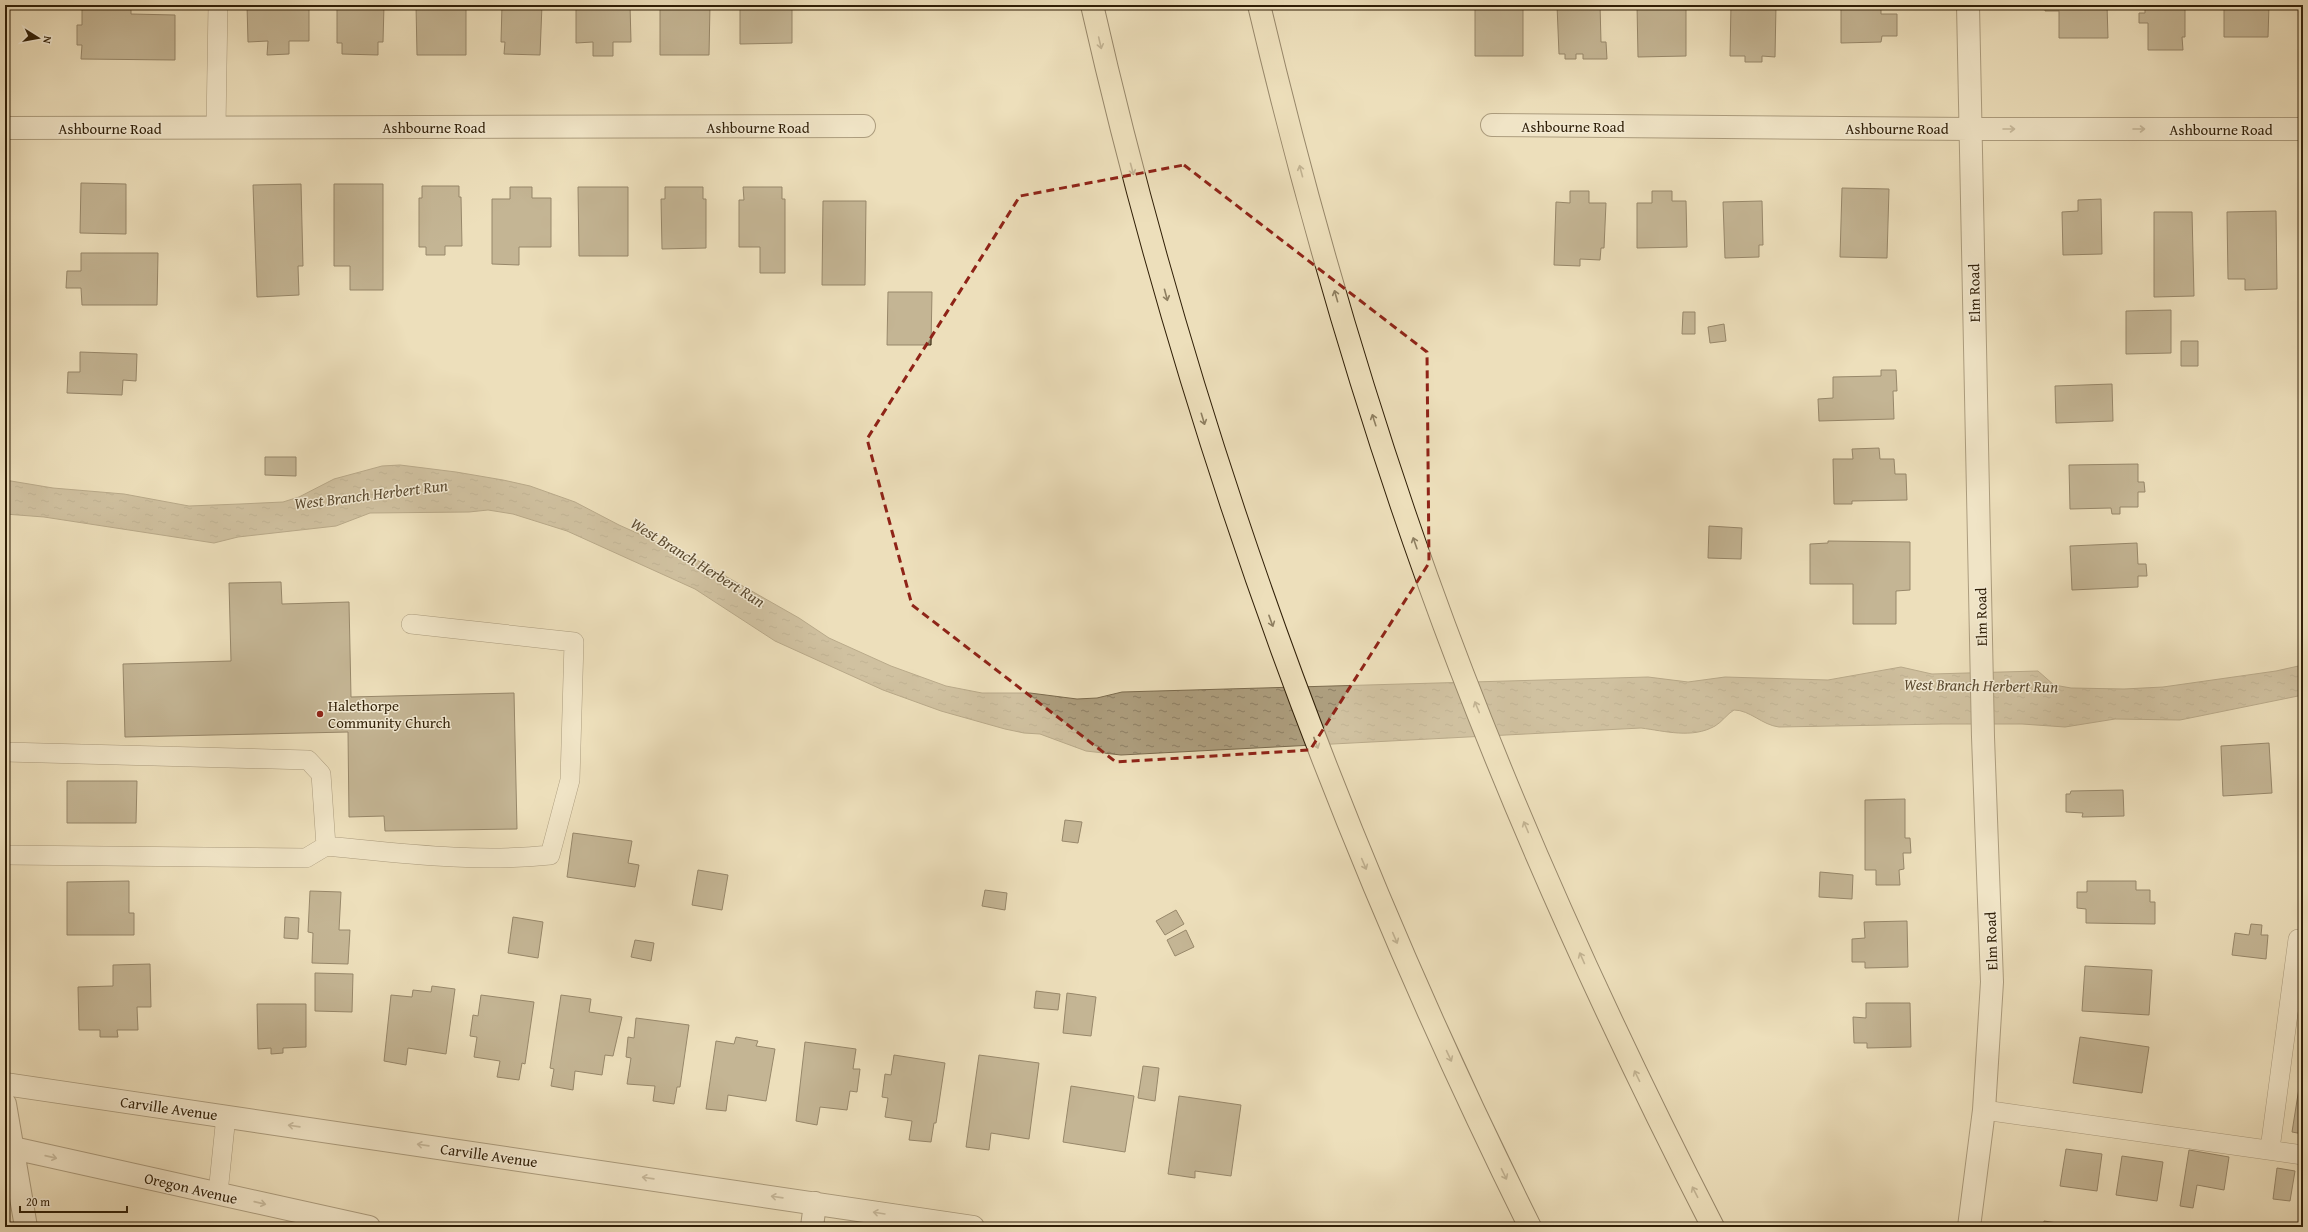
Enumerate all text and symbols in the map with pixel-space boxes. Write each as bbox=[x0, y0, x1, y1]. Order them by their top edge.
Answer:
north arrow bbox=[18, 18, 58, 58]
text: N bbox=[39, 35, 56, 46]
one-way arrow bbox=[1097, 36, 1105, 49]
street label: Ashbourne Road bbox=[1521, 116, 1625, 137]
street label: Ashbourne Road bbox=[382, 117, 486, 138]
street label: Ashbourne Road bbox=[706, 117, 810, 138]
street label: Ashbourne Road bbox=[58, 118, 162, 139]
street label: Ashbourne Road bbox=[1845, 118, 1949, 139]
street label: Ashbourne Road bbox=[2169, 119, 2273, 140]
one-way arrow bbox=[2002, 125, 2015, 133]
one-way arrow bbox=[2132, 125, 2145, 133]
one-way arrow bbox=[1128, 162, 1136, 175]
one-way arrow bbox=[1297, 164, 1304, 177]
street label: Elm Road bbox=[1963, 263, 1985, 323]
one-way arrow bbox=[1163, 288, 1170, 301]
one-way arrow bbox=[1332, 289, 1339, 302]
one-way arrow bbox=[1200, 413, 1208, 425]
one-way arrow bbox=[1369, 415, 1377, 427]
water label: West Branch Herbert Run bbox=[293, 473, 449, 515]
water label: West Branch Herbert Run bbox=[626, 511, 770, 613]
one-way arrow bbox=[1411, 537, 1418, 550]
street label: Elm Road bbox=[1970, 587, 1992, 647]
one-way arrow bbox=[1267, 614, 1275, 626]
water label: West Branch Herbert Run bbox=[1904, 672, 2058, 698]
place label: Halethorpe Community Church bbox=[328, 695, 451, 733]
one-way arrow bbox=[1472, 701, 1480, 713]
marker: Halethorpe Community Church bbox=[315, 709, 325, 719]
one-way arrow bbox=[1312, 736, 1320, 748]
one-way arrow bbox=[1521, 822, 1529, 834]
one-way arrow bbox=[1361, 857, 1368, 869]
street label: Elm Road bbox=[1979, 911, 2003, 971]
one-way arrow bbox=[1392, 931, 1400, 943]
one-way arrow bbox=[1578, 952, 1586, 964]
one-way arrow bbox=[1446, 1050, 1453, 1062]
one-way arrow bbox=[1633, 1070, 1640, 1082]
street label: Carville Avenue bbox=[119, 1091, 219, 1125]
one-way arrow bbox=[288, 1122, 301, 1130]
street label: Carville Avenue bbox=[439, 1138, 539, 1172]
one-way arrow bbox=[416, 1141, 429, 1149]
one-way arrow bbox=[44, 1153, 57, 1161]
street label: Oregon Avenue bbox=[142, 1167, 240, 1209]
one-way arrow bbox=[1501, 1168, 1508, 1180]
one-way arrow bbox=[642, 1174, 655, 1182]
one-way arrow bbox=[1691, 1187, 1698, 1199]
scale bar bbox=[20, 1188, 127, 1214]
text: 20 m bbox=[26, 1193, 50, 1210]
one-way arrow bbox=[771, 1193, 784, 1201]
one-way arrow bbox=[253, 1199, 266, 1207]
one-way arrow bbox=[873, 1209, 886, 1217]

